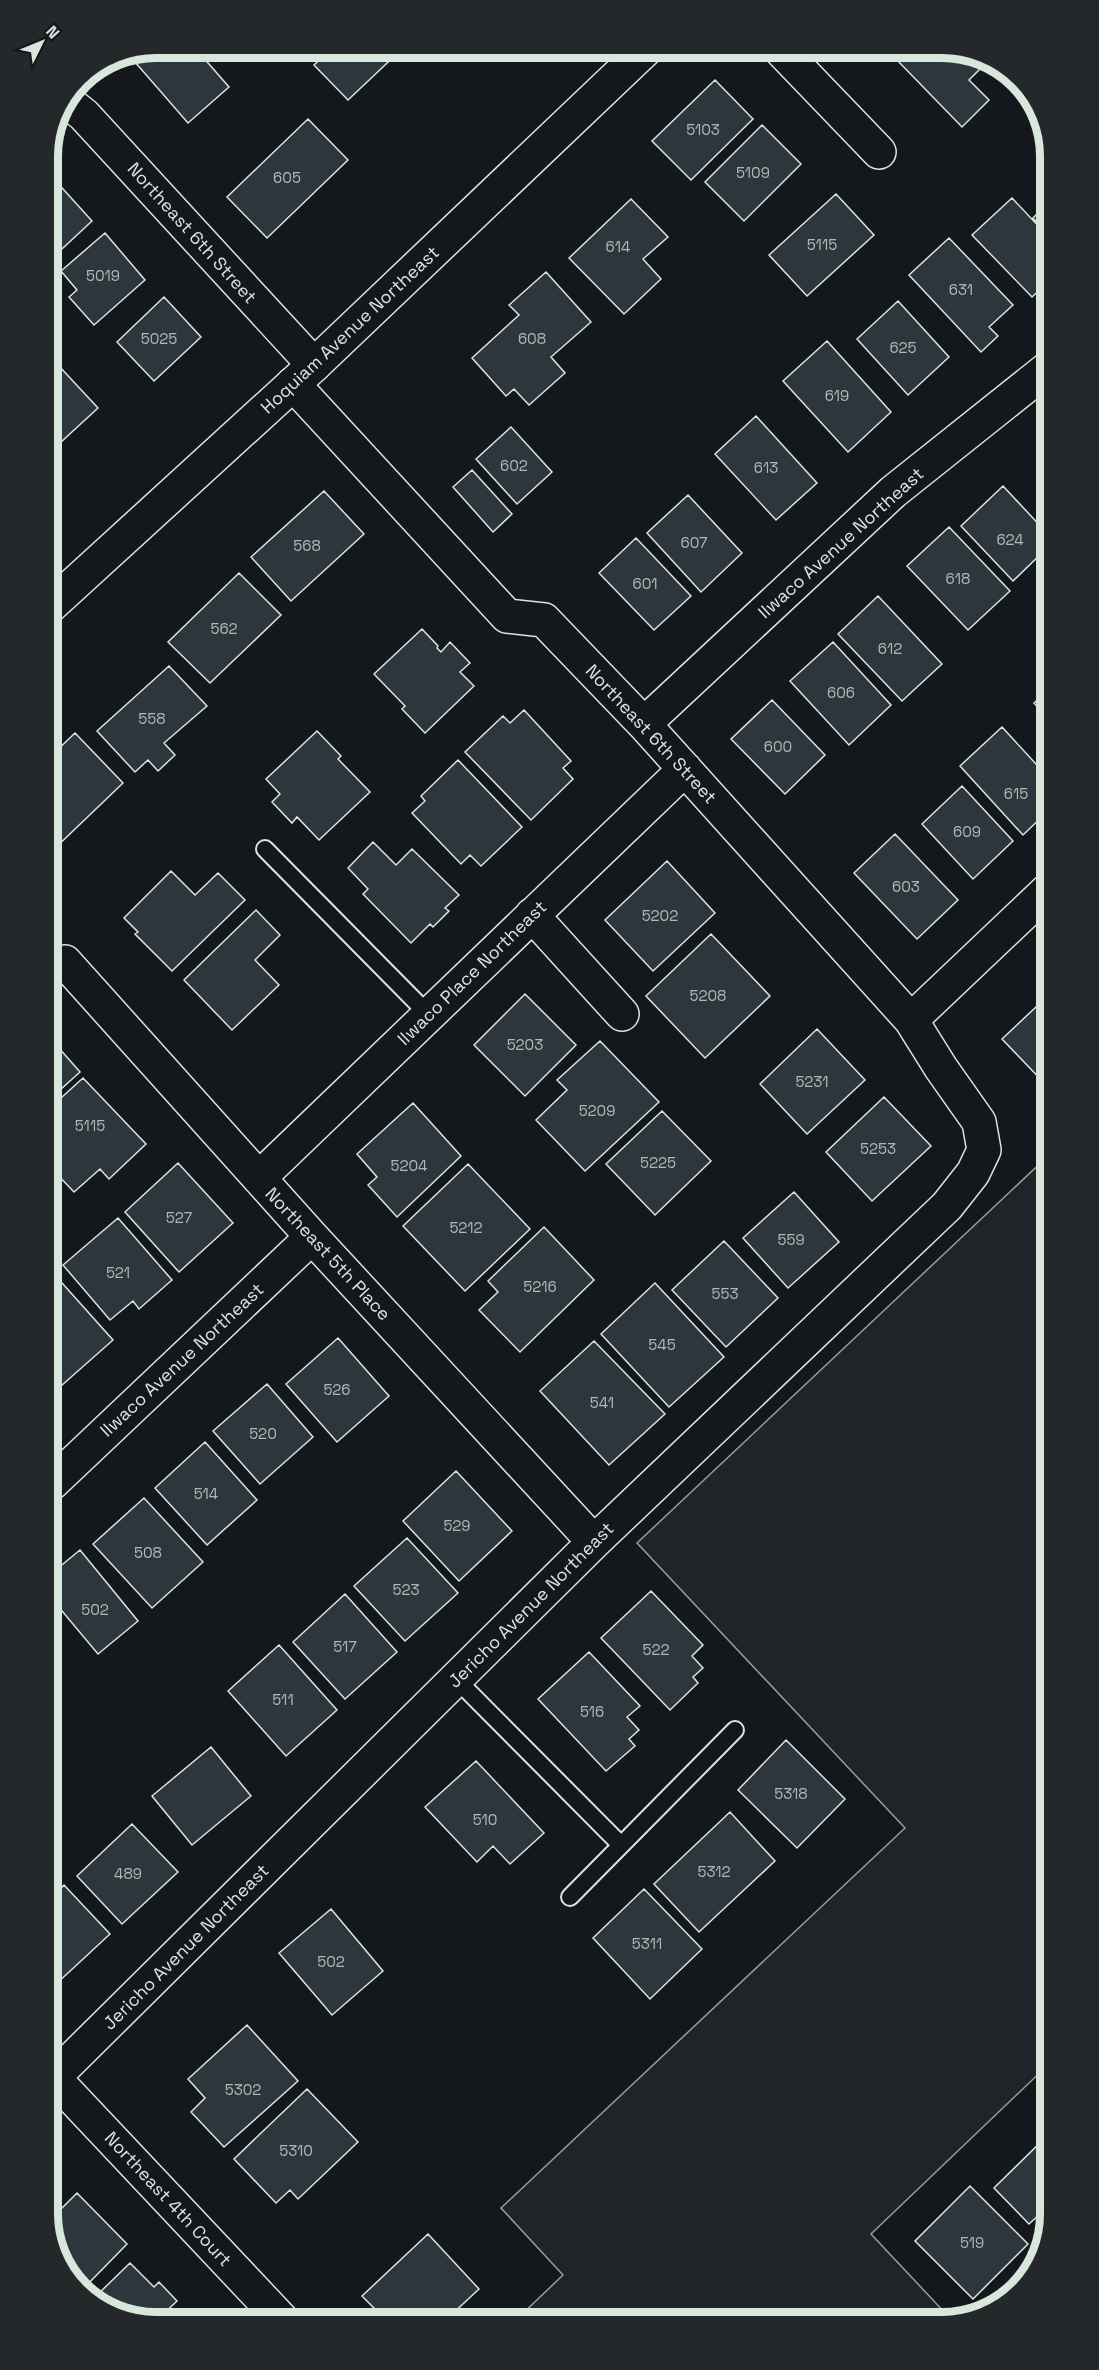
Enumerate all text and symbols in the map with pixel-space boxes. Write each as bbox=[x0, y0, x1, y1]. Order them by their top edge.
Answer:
north arrow bbox=[12, 12, 72, 72]
text: N bbox=[41, 21, 64, 43]
house number: 5103 bbox=[686, 120, 720, 139]
street label: Northeast 6th Street bbox=[123, 157, 262, 308]
house number: 5109 bbox=[736, 163, 770, 182]
house number: 605 bbox=[273, 168, 301, 187]
house number: 5115 bbox=[807, 235, 837, 254]
house number: 614 bbox=[606, 237, 630, 256]
street label: Hoquiam Avenue Northeast bbox=[255, 241, 444, 419]
house number: 5019 bbox=[86, 266, 120, 285]
house number: 631 bbox=[949, 280, 973, 299]
house number: 5025 bbox=[141, 329, 177, 348]
house number: 608 bbox=[518, 329, 546, 348]
house number: 625 bbox=[889, 338, 917, 357]
house number: 619 bbox=[825, 386, 849, 405]
house number: 602 bbox=[500, 456, 528, 475]
house number: 613 bbox=[754, 458, 778, 477]
street label: Ilwaco Avenue Northeast bbox=[753, 462, 928, 623]
house number: 624 bbox=[996, 530, 1024, 549]
house number: 607 bbox=[681, 533, 708, 552]
house number: 568 bbox=[293, 536, 321, 555]
house number: 618 bbox=[946, 569, 970, 588]
house number: 601 bbox=[632, 574, 658, 593]
house number: 562 bbox=[210, 619, 238, 638]
house number: 612 bbox=[878, 639, 902, 658]
street label: Northeast 6th Street bbox=[581, 659, 722, 808]
house number: 606 bbox=[827, 683, 855, 702]
house number: 558 bbox=[138, 709, 166, 728]
house number: 600 bbox=[764, 737, 792, 756]
house number: 615 bbox=[1004, 784, 1028, 803]
house number: 609 bbox=[953, 822, 981, 841]
house number: 603 bbox=[892, 877, 920, 896]
street label: Ilwaco Place Northeast bbox=[392, 895, 551, 1050]
house number: 5202 bbox=[642, 906, 678, 925]
house number: 5208 bbox=[690, 986, 726, 1005]
house number: 5203 bbox=[507, 1035, 543, 1054]
house number: 5231 bbox=[796, 1072, 828, 1091]
house number: 5209 bbox=[579, 1101, 615, 1120]
house number: 5115 bbox=[75, 1116, 105, 1135]
house number: 5253 bbox=[860, 1139, 896, 1158]
house number: 5225 bbox=[640, 1153, 676, 1172]
house number: 5204 bbox=[391, 1156, 427, 1175]
street label: Northeast 5th Place bbox=[261, 1182, 396, 1325]
house number: 527 bbox=[166, 1208, 192, 1227]
house number: 5212 bbox=[449, 1218, 483, 1237]
house number: 559 bbox=[777, 1230, 805, 1249]
house number: 521 bbox=[106, 1263, 130, 1282]
house number: 5216 bbox=[523, 1277, 557, 1296]
street label: Ilwaco Avenue Northeast bbox=[95, 1278, 268, 1441]
house number: 553 bbox=[711, 1284, 739, 1303]
house number: 545 bbox=[648, 1335, 676, 1354]
house number: 526 bbox=[323, 1380, 351, 1399]
house number: 541 bbox=[590, 1393, 614, 1412]
house number: 520 bbox=[249, 1424, 277, 1443]
house number: 514 bbox=[194, 1484, 218, 1503]
house number: 529 bbox=[443, 1516, 471, 1535]
street label: Jericho Avenue Northeast bbox=[443, 1517, 618, 1692]
house number: 508 bbox=[134, 1543, 162, 1562]
house number: 523 bbox=[393, 1580, 419, 1599]
house number: 502 bbox=[81, 1600, 109, 1619]
house number: 517 bbox=[333, 1637, 357, 1656]
house number: 522 bbox=[643, 1640, 669, 1659]
house number: 511 bbox=[272, 1690, 294, 1709]
house number: 516 bbox=[580, 1702, 604, 1721]
house number: 5318 bbox=[774, 1784, 808, 1803]
house number: 510 bbox=[473, 1810, 497, 1829]
street label: Jericho Avenue Northeast bbox=[98, 1859, 273, 2034]
house number: 5312 bbox=[697, 1862, 731, 1881]
house number: 489 bbox=[114, 1864, 142, 1883]
house number: 5311 bbox=[632, 1934, 662, 1953]
house number: 502 bbox=[317, 1952, 345, 1971]
house number: 5302 bbox=[225, 2080, 261, 2099]
street label: Northeast 4th Court bbox=[100, 2126, 237, 2271]
house number: 5310 bbox=[279, 2141, 313, 2160]
house number: 519 bbox=[960, 2233, 984, 2252]

